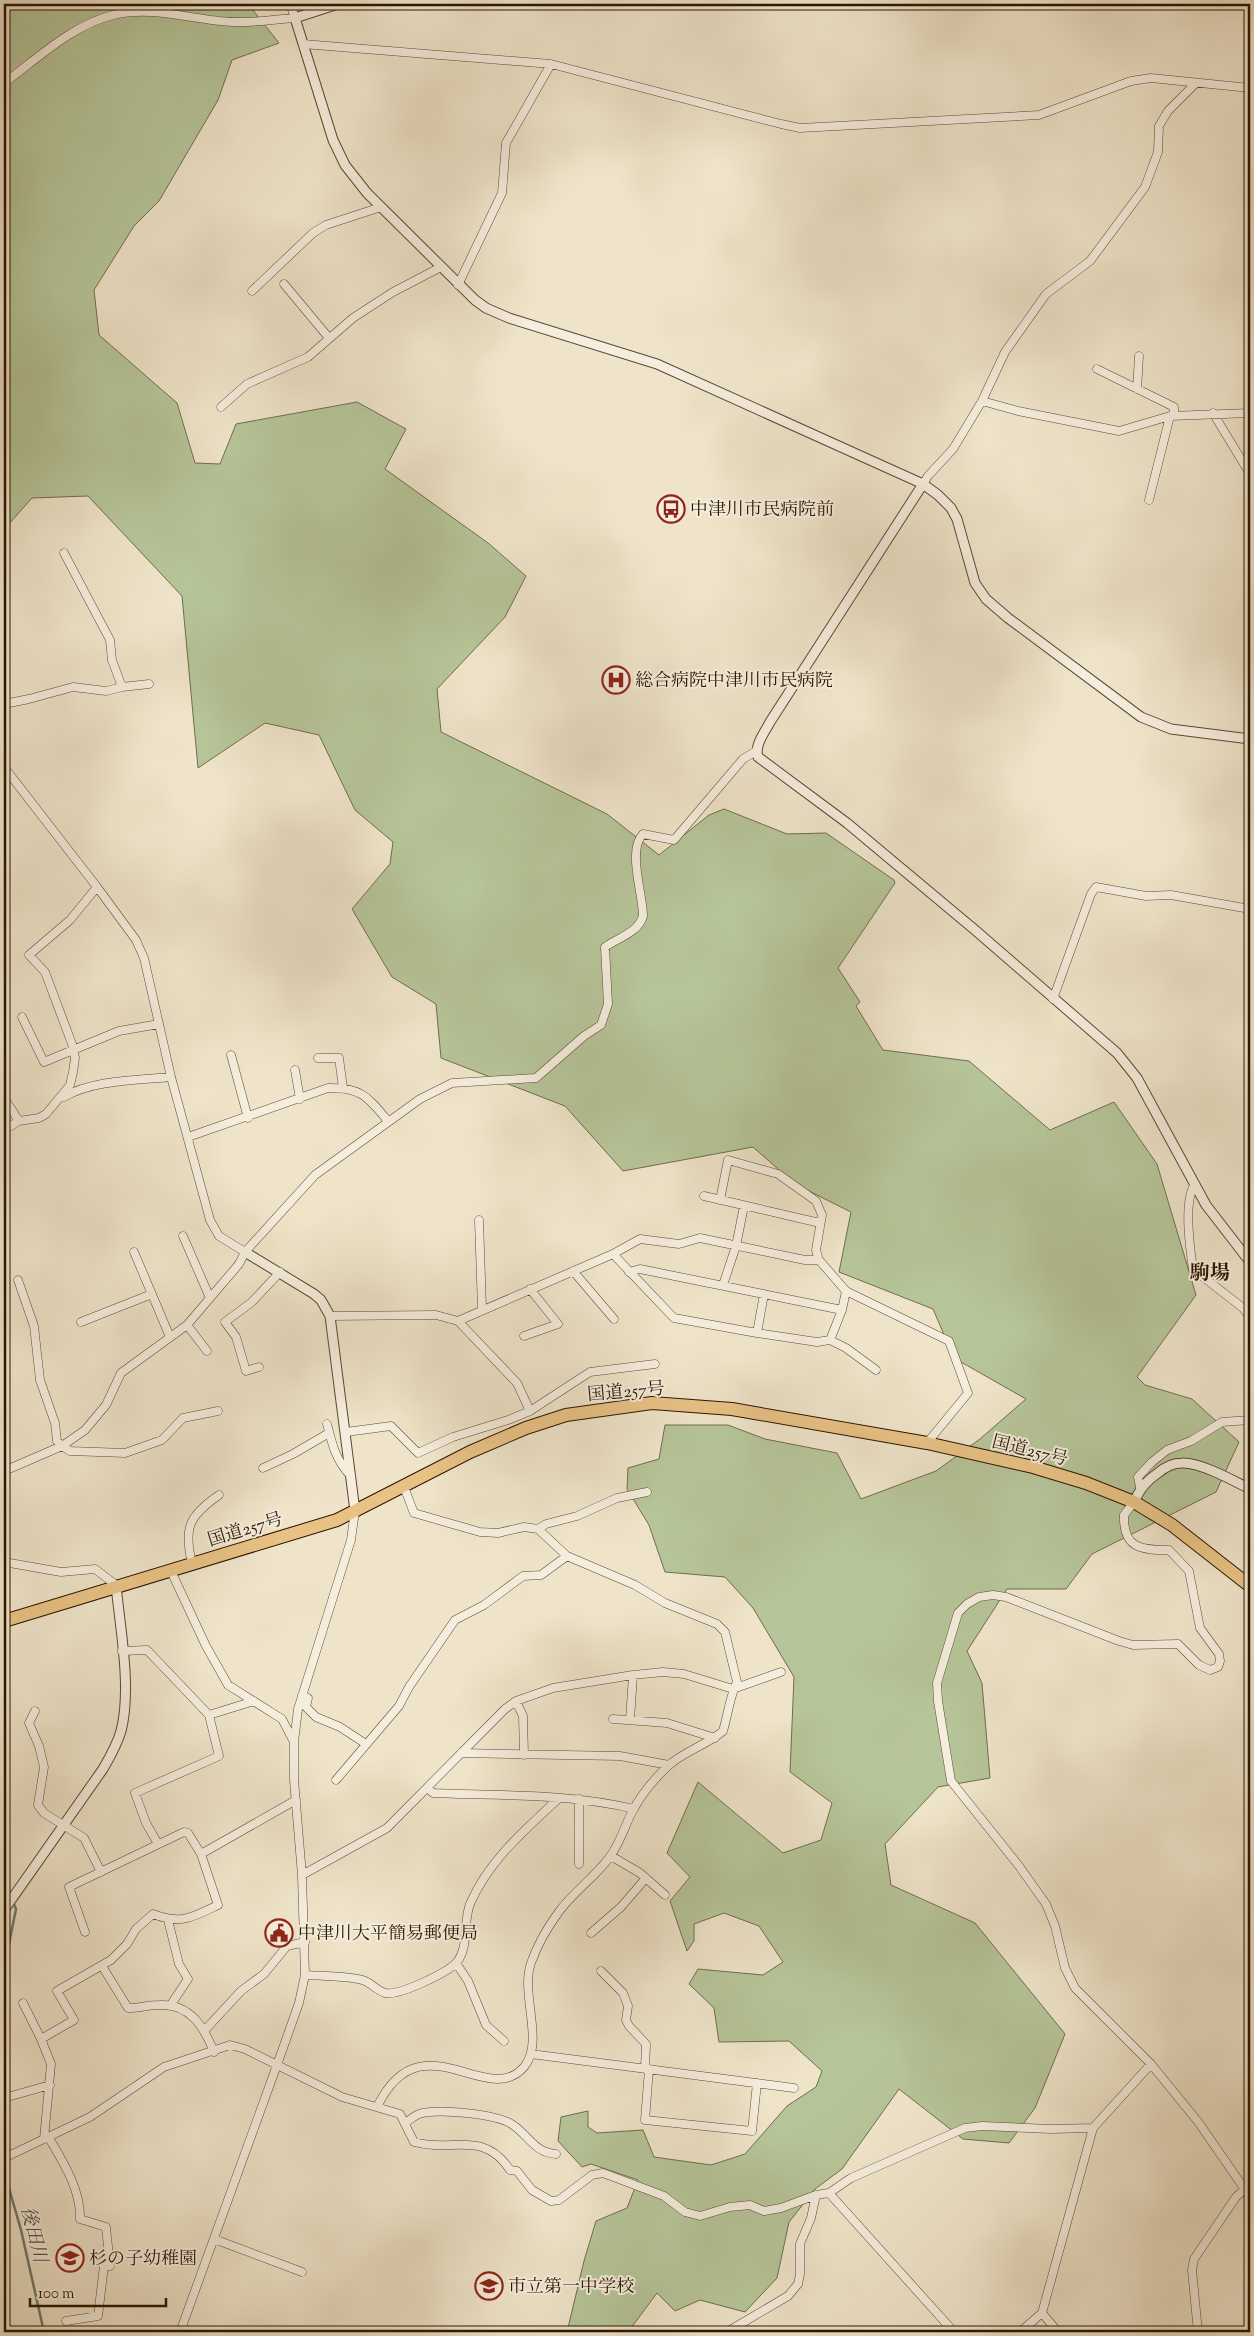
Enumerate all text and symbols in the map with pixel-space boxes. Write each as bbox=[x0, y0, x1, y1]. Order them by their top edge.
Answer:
bus stop icon: 中津川市民病院前 bbox=[656, 494, 686, 524]
place label: 中津川市民病院前 bbox=[690, 498, 834, 524]
hospital icon: 総合病院中津川市民病院 bbox=[601, 665, 631, 695]
place label: 総合病院中津川市民病院 bbox=[635, 669, 833, 695]
district label: 駒場 bbox=[1190, 1260, 1230, 1289]
street label: 国道257号 bbox=[586, 1377, 666, 1409]
street label: 国道257号 bbox=[989, 1430, 1070, 1474]
street label: 国道257号 bbox=[205, 1507, 286, 1555]
public building icon: 中津川大平簡易郵便局 bbox=[264, 1918, 294, 1948]
place label: 中津川大平簡易郵便局 bbox=[298, 1922, 478, 1948]
water label: 後田川 bbox=[13, 2204, 53, 2267]
school or university icon: 杉の子幼稚園 bbox=[55, 2243, 85, 2273]
place label: 杉の子幼稚園 bbox=[89, 2247, 197, 2273]
school or university icon: 市立第一中学校 bbox=[474, 2271, 504, 2301]
place label: 市立第一中学校 bbox=[508, 2275, 634, 2301]
scale bar bbox=[30, 2276, 166, 2308]
text: 100 m bbox=[38, 2284, 75, 2305]

